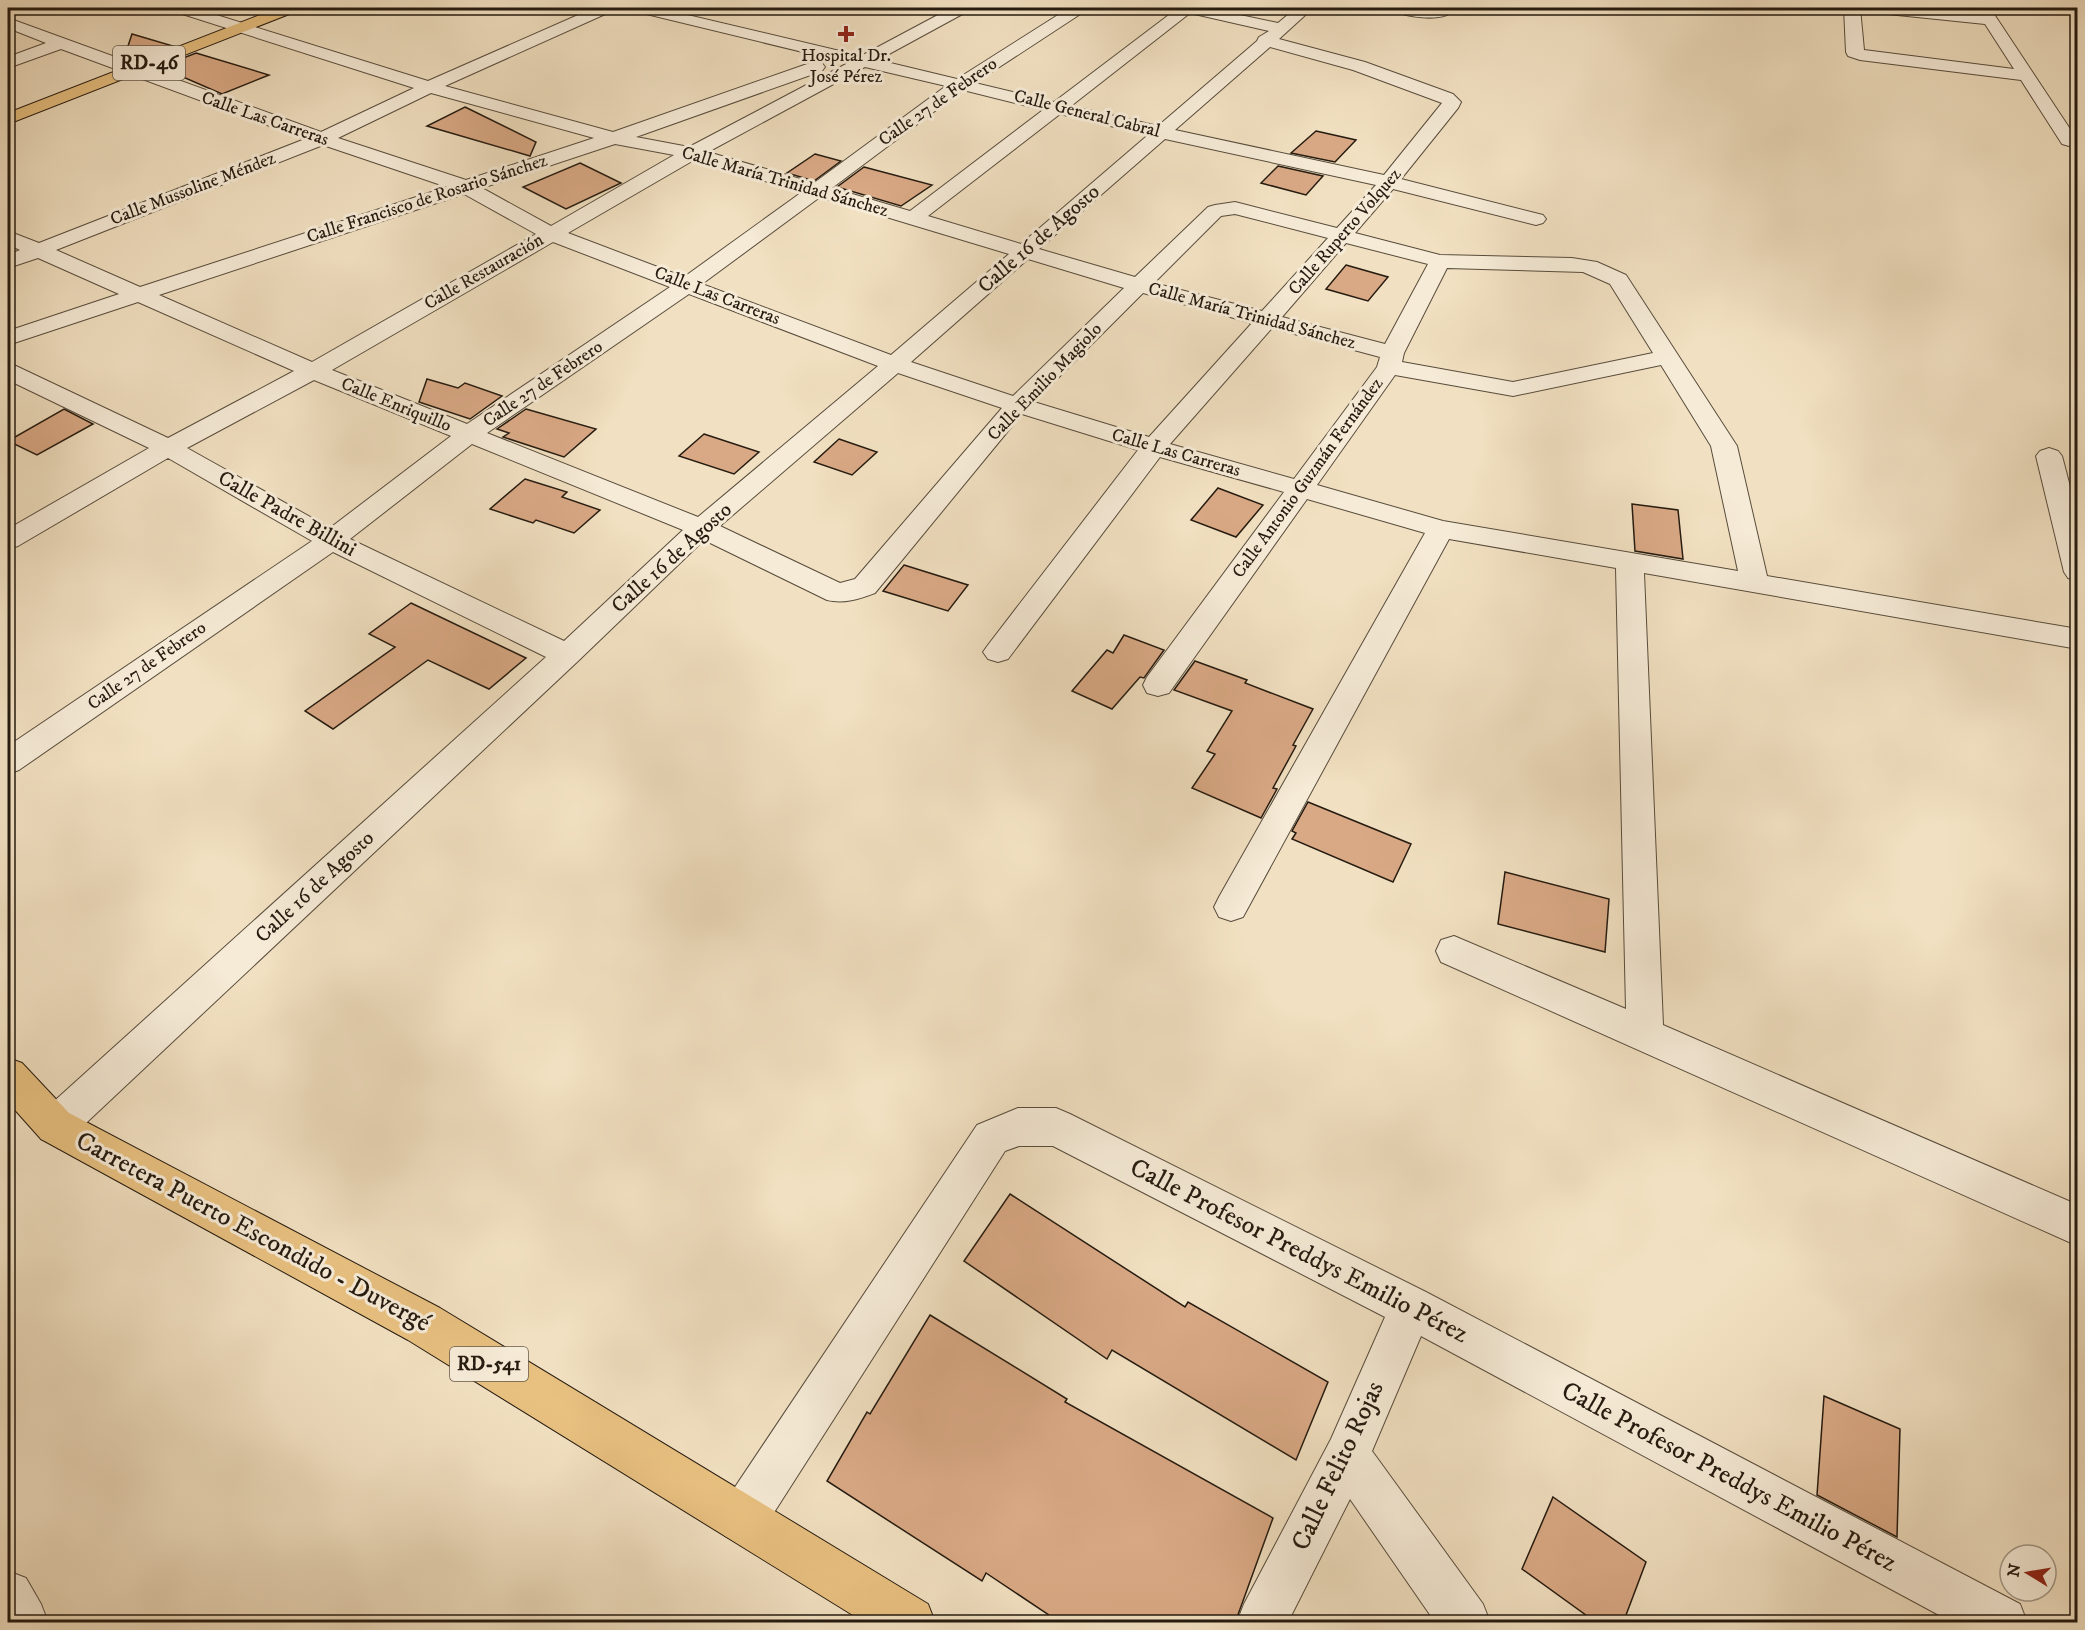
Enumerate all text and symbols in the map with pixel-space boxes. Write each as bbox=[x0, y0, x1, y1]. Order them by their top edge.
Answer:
marker: Hospital Dr. José Pérez bbox=[837, 25, 855, 43]
place label: Hospital Dr. José Pérez bbox=[801, 45, 891, 88]
road number: RD-46 bbox=[113, 46, 185, 80]
street label: Calle 27 de Febrero bbox=[874, 53, 1002, 151]
street label: Calle General Cabral bbox=[1012, 85, 1163, 143]
street label: Calle Las Carreras bbox=[199, 87, 331, 151]
street label: Calle María Trinidad Sánchez bbox=[679, 142, 891, 222]
street label: Calle Mussoline Méndez bbox=[107, 147, 279, 231]
street label: Calle Francisco de Rosario Sánchez bbox=[304, 150, 550, 248]
street label: Calle Ruperto Volquez bbox=[1284, 164, 1406, 300]
street label: Calle 16 de Agosto bbox=[973, 179, 1105, 299]
street label: Calle Restauración bbox=[420, 229, 548, 315]
street label: Calle Las Carreras bbox=[651, 262, 783, 330]
street label: Calle María Trinidad Sánchez bbox=[1146, 278, 1358, 354]
street label: Calle Emilio Magiolo bbox=[983, 318, 1107, 446]
street label: Calle 27 de Febrero bbox=[479, 336, 607, 432]
street label: Calle Enriquillo bbox=[338, 373, 455, 437]
street label: Calle Antonio Guzmán Fernández bbox=[1228, 373, 1388, 583]
street label: Calle Las Carreras bbox=[1109, 424, 1243, 482]
street label: Calle Padre Billini bbox=[213, 465, 361, 563]
street label: Calle 16 de Agosto bbox=[606, 497, 738, 619]
street label: Calle 27 de Febrero bbox=[83, 617, 211, 715]
street label: Calle 16 de Agosto bbox=[250, 825, 380, 949]
street label: Carretera Puerto Escondido - Duvergé bbox=[70, 1124, 436, 1340]
street label: Calle Profesor Preddys Emilio Pérez bbox=[1124, 1151, 1474, 1351]
road number: RD-541 bbox=[450, 1347, 528, 1381]
street label: Calle Profesor Preddys Emilio Pérez bbox=[1555, 1374, 1903, 1580]
street label: Calle Felito Rojas bbox=[1284, 1376, 1392, 1556]
north arrow bbox=[1998, 1543, 2058, 1603]
text: N bbox=[2003, 1562, 2025, 1579]

